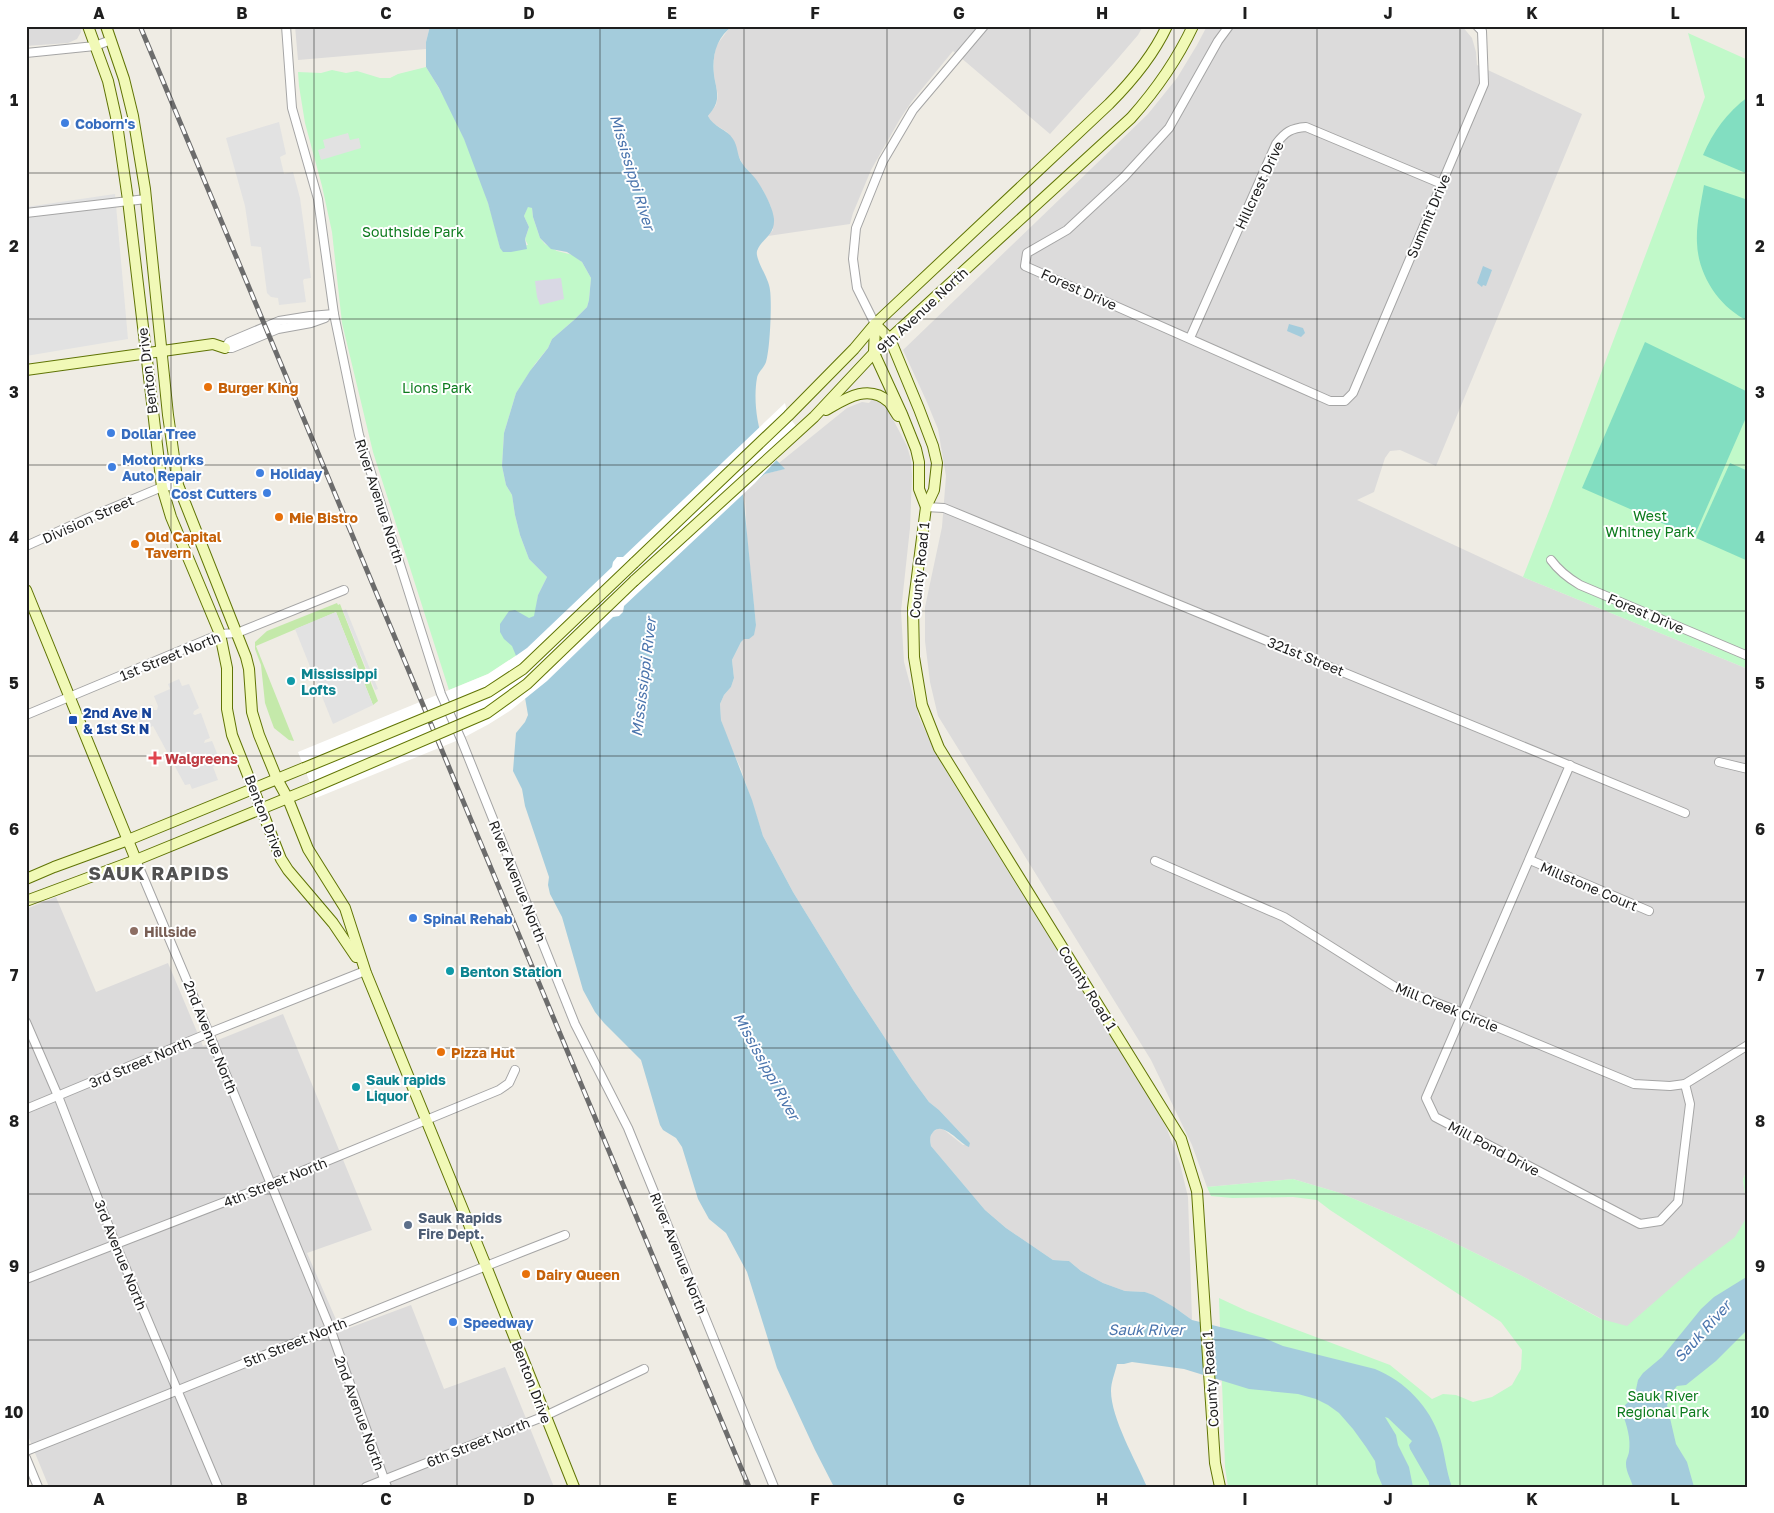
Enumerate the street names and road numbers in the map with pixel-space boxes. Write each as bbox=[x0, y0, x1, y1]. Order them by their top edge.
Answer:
street label: Hillcrest Drive bbox=[1231, 138, 1287, 232]
street label: Summit Drive bbox=[1403, 171, 1453, 261]
street label: 9th Avenue North bbox=[873, 264, 971, 356]
street label: Forest Drive bbox=[1038, 265, 1120, 313]
street label: Benton Drive bbox=[133, 327, 161, 415]
street label: River Avenue North bbox=[352, 437, 408, 565]
street label: Division Street bbox=[40, 491, 136, 547]
street label: County Road 1 bbox=[905, 521, 933, 619]
street label: Forest Drive bbox=[1605, 589, 1687, 637]
street label: 1st Street North bbox=[117, 628, 223, 684]
street label: 321st Street bbox=[1265, 633, 1347, 679]
street label: Benton Drive bbox=[242, 772, 288, 860]
street label: River Avenue North bbox=[486, 818, 550, 944]
street label: Millstone Court bbox=[1538, 858, 1640, 914]
street label: County Road 1 bbox=[1055, 943, 1121, 1034]
street label: 2nd Avenue North bbox=[181, 978, 241, 1096]
street label: Mill Creek Circle bbox=[1393, 979, 1501, 1035]
street label: 3rd Street North bbox=[86, 1033, 194, 1091]
street label: Mill Pond Drive bbox=[1445, 1117, 1543, 1179]
street label: 4th Street North bbox=[221, 1153, 329, 1211]
street label: River Avenue North bbox=[647, 1190, 711, 1316]
street label: 3rd Avenue North bbox=[91, 1197, 151, 1313]
street label: 5th Street North bbox=[241, 1314, 349, 1370]
street label: County Road 1 bbox=[1198, 1330, 1222, 1428]
street label: Benton Drive bbox=[509, 1338, 555, 1426]
street label: 2nd Avenue North bbox=[331, 1353, 389, 1473]
street label: 6th Street North bbox=[424, 1413, 532, 1471]

